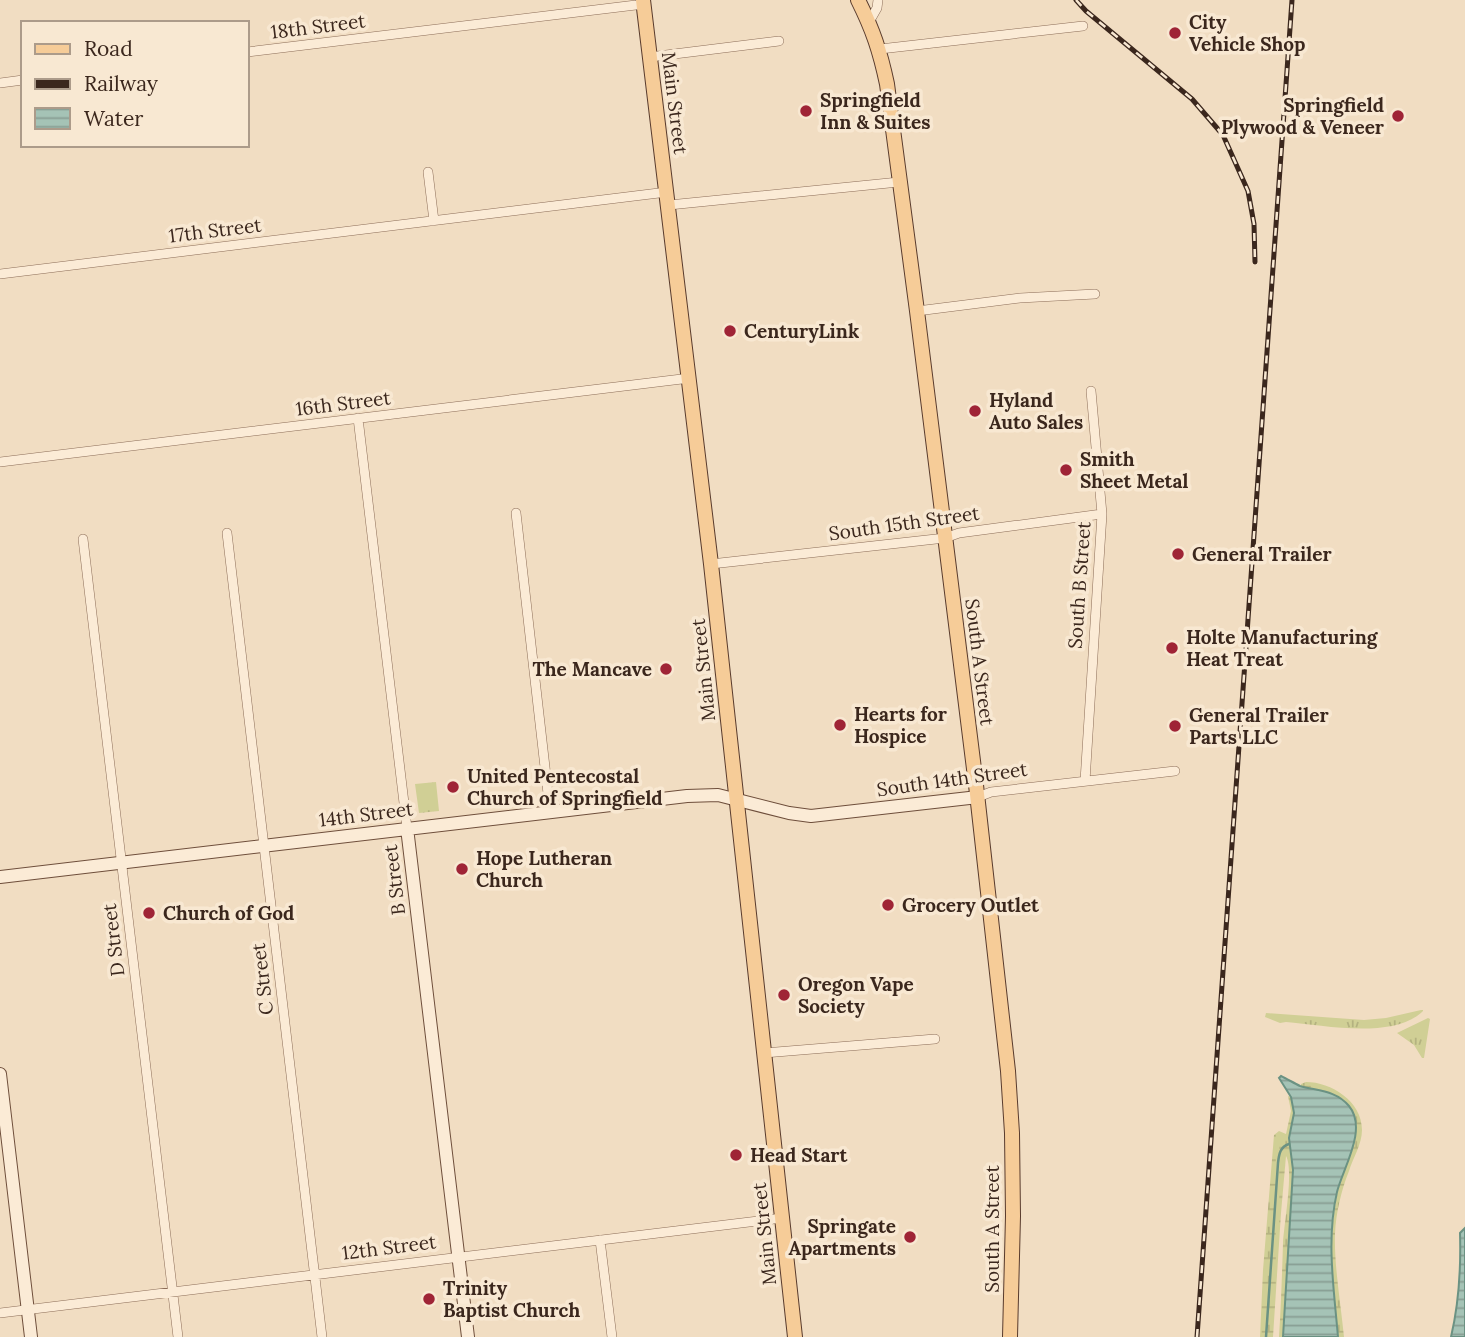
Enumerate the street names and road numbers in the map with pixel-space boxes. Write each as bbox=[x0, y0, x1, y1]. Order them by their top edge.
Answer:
street label: 18th Street bbox=[269, 8, 367, 44]
street label: Main Street bbox=[657, 50, 693, 156]
street label: 17th Street bbox=[167, 212, 263, 248]
street label: 16th Street bbox=[294, 385, 392, 421]
street label: South 15th Street bbox=[827, 500, 981, 545]
street label: South B Street bbox=[1063, 520, 1095, 650]
street label: South A Street bbox=[960, 597, 1000, 727]
street label: Main Street bbox=[686, 617, 720, 722]
street label: South 14th Street bbox=[875, 756, 1029, 801]
street label: 14th Street bbox=[317, 796, 415, 832]
street label: B Street bbox=[378, 843, 410, 917]
street label: D Street bbox=[97, 902, 129, 978]
street label: C Street bbox=[246, 941, 278, 1016]
street label: South A Street bbox=[980, 1164, 1004, 1293]
street label: Main Street bbox=[747, 1181, 781, 1286]
street label: 12th Street bbox=[341, 1229, 438, 1265]

